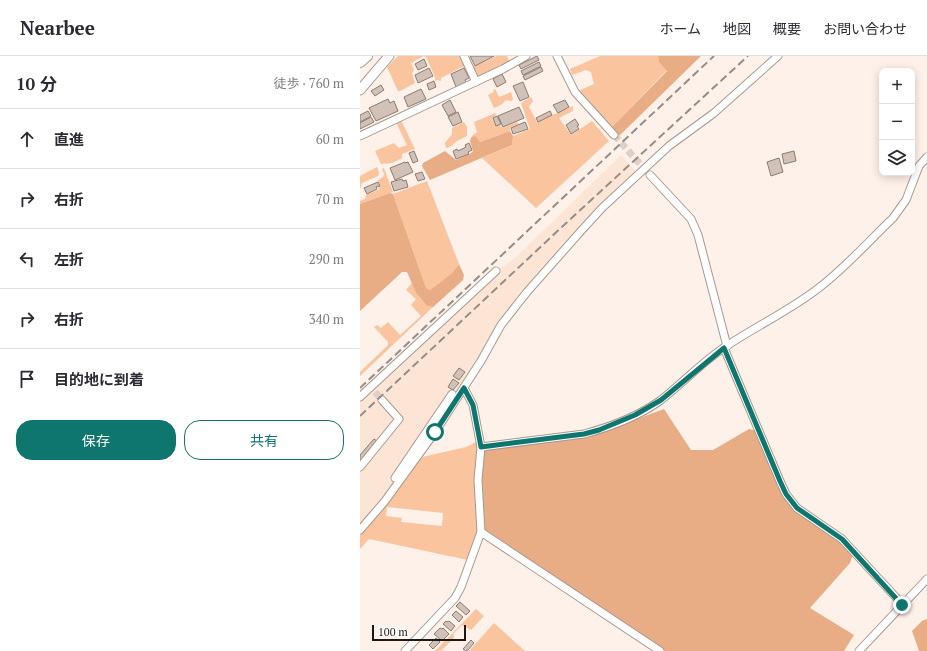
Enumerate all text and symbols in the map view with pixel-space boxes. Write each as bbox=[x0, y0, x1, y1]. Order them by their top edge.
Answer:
text: Nearbee bbox=[20, 15, 95, 40]
text: ホーム bbox=[659, 19, 701, 38]
text: 地図 bbox=[723, 19, 751, 38]
text: 概要 bbox=[773, 19, 801, 38]
text: お問い合わせ bbox=[823, 19, 907, 38]
map controls bbox=[879, 68, 915, 176]
button: + bbox=[879, 68, 915, 104]
text: 10 分 bbox=[16, 72, 57, 95]
text: 徒歩 · 760 m bbox=[273, 74, 344, 92]
button: − bbox=[879, 104, 915, 140]
icon: ahead bbox=[16, 128, 38, 150]
text: 直進 bbox=[54, 129, 84, 149]
text: 60 m bbox=[316, 130, 344, 148]
button: layers bbox=[879, 140, 915, 176]
icon: right bbox=[16, 188, 38, 210]
text: 右折 bbox=[54, 189, 84, 209]
text: 70 m bbox=[316, 190, 344, 208]
icon: left bbox=[16, 248, 38, 270]
text: 左折 bbox=[54, 249, 84, 269]
text: 290 m bbox=[309, 250, 344, 268]
icon: right bbox=[16, 308, 38, 330]
text: 右折 bbox=[54, 309, 84, 329]
text: 340 m bbox=[309, 310, 344, 328]
icon: arrive bbox=[16, 368, 38, 390]
text: 目的地に到着 bbox=[54, 369, 144, 389]
button: 保存 bbox=[16, 420, 176, 460]
button: 共有 bbox=[184, 420, 344, 460]
route start bbox=[426, 423, 444, 441]
route end bbox=[893, 596, 911, 614]
scale bar bbox=[372, 623, 466, 642]
text: 100 m bbox=[378, 625, 408, 639]

